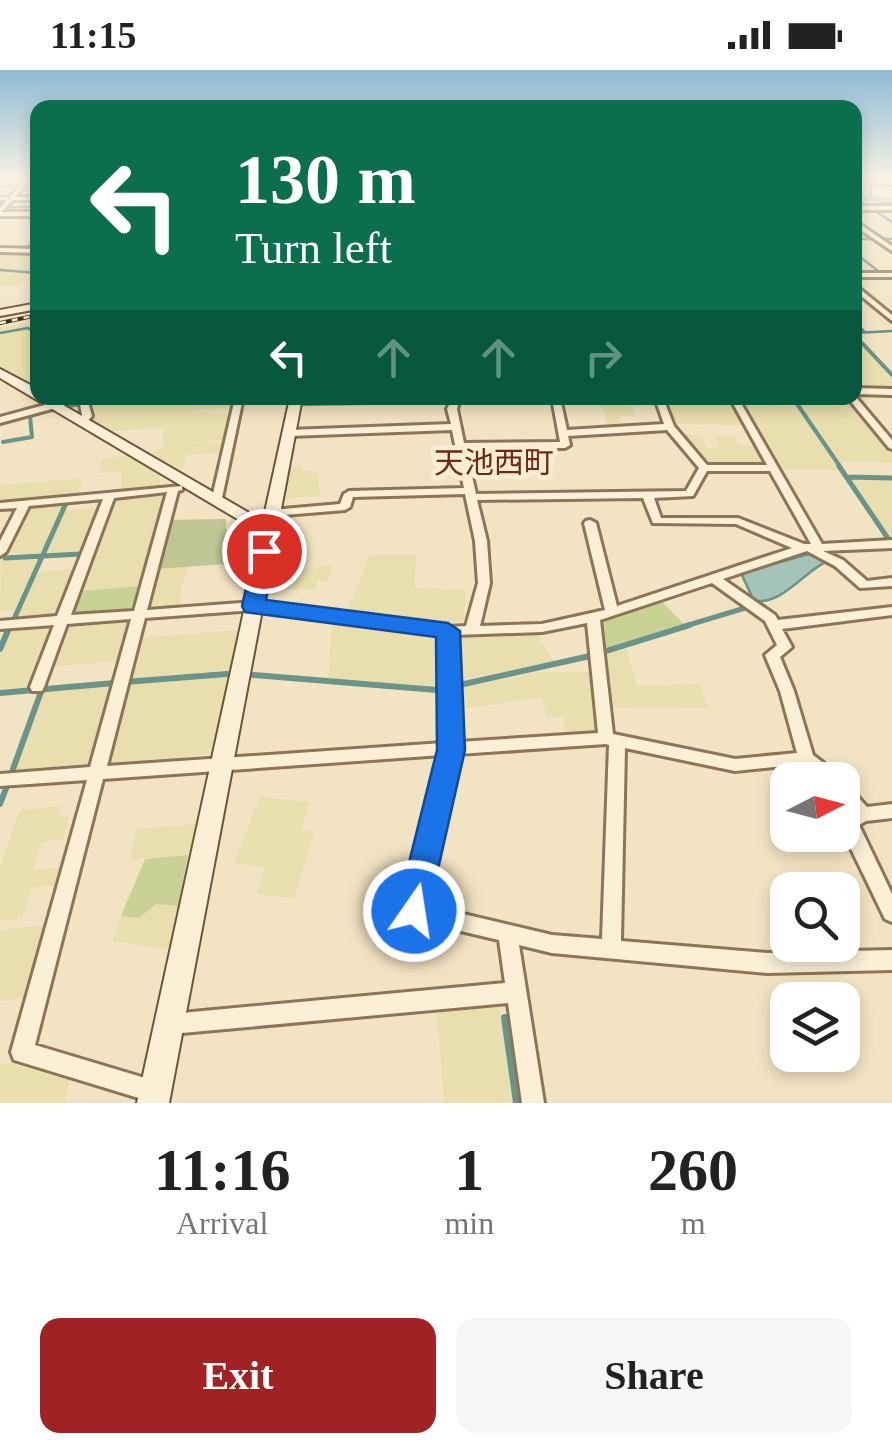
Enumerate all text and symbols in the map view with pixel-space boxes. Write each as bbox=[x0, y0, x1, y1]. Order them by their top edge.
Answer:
text: 11:15 bbox=[50, 14, 137, 56]
icon: left bbox=[70, 140, 200, 270]
text: 130 m bbox=[235, 141, 416, 218]
text: Turn left bbox=[235, 223, 392, 273]
icon: left bbox=[261, 330, 316, 385]
icon: ahead bbox=[366, 330, 421, 385]
icon: ahead bbox=[471, 330, 526, 385]
icon: right bbox=[576, 330, 631, 385]
district label: 天池西町 bbox=[434, 446, 554, 479]
pin bbox=[222, 509, 307, 594]
icon: arrive bbox=[237, 524, 292, 579]
north arrow bbox=[770, 762, 860, 852]
map controls bbox=[770, 762, 860, 1072]
position arrow bbox=[362, 859, 466, 963]
button: search bbox=[770, 872, 860, 962]
button: layers bbox=[770, 982, 860, 1072]
text: 11:16 bbox=[154, 1137, 291, 1203]
text: 1 bbox=[454, 1137, 484, 1203]
text: 260 bbox=[648, 1137, 738, 1203]
text: Arrival bbox=[176, 1205, 268, 1241]
text: min bbox=[444, 1205, 494, 1241]
text: m bbox=[681, 1205, 706, 1241]
button: Exit bbox=[40, 1318, 436, 1433]
button: Share bbox=[456, 1318, 852, 1433]

